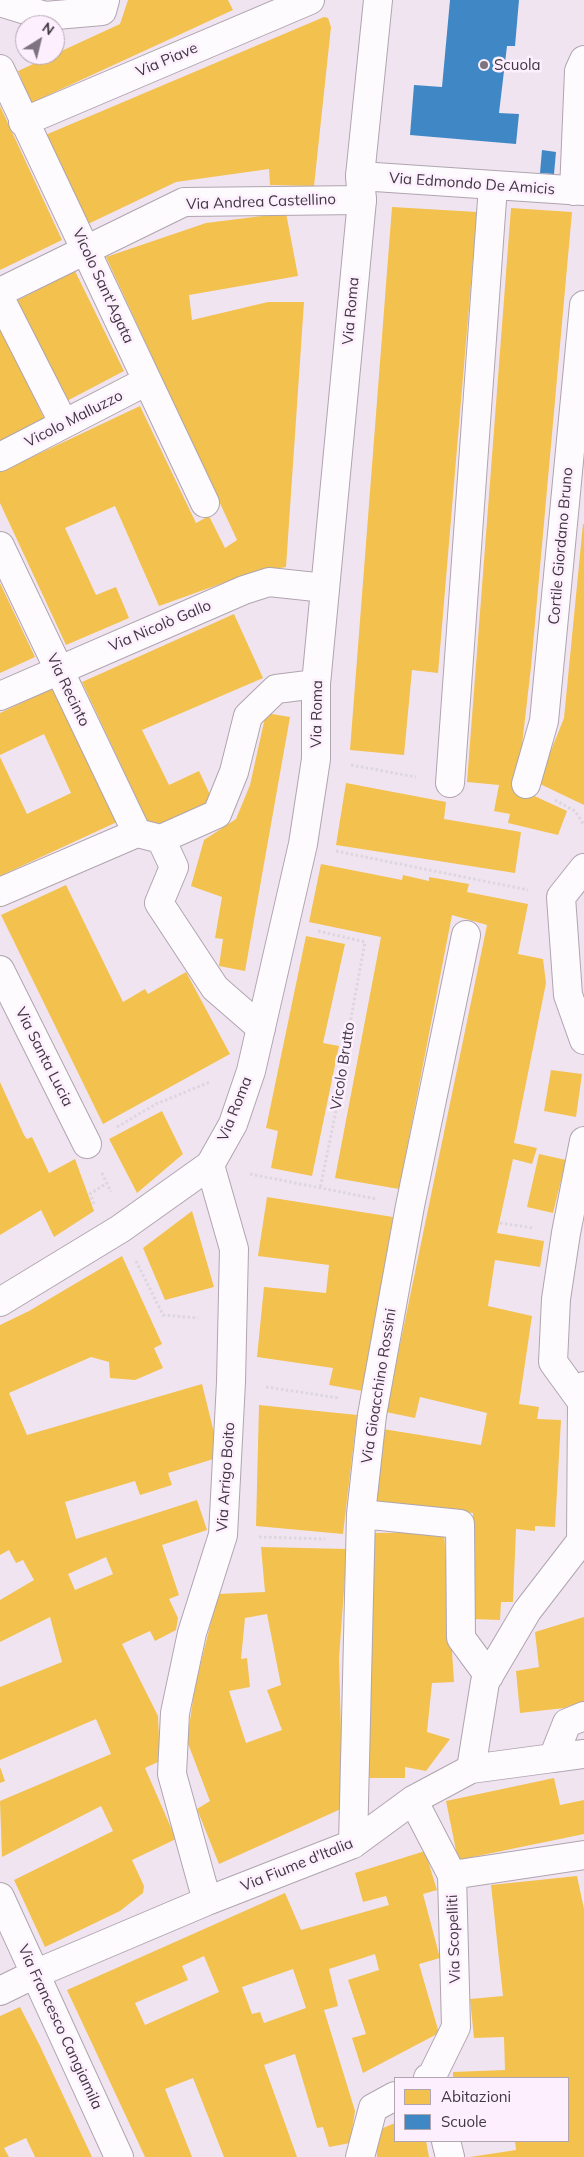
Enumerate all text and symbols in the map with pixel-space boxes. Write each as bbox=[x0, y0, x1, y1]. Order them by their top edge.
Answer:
north arrow bbox=[15, 15, 65, 65]
text: N bbox=[39, 18, 58, 39]
street label: Via Piave bbox=[133, 39, 201, 81]
place label: Scuola bbox=[494, 56, 541, 74]
marker: Scuola bbox=[478, 59, 490, 71]
street label: Via Edmondo De Amicis bbox=[388, 169, 556, 199]
street label: Via Andrea Castellino bbox=[186, 190, 336, 214]
street label: Vicolo Sant'Agata bbox=[68, 226, 138, 346]
street label: Via Roma bbox=[339, 276, 363, 346]
street label: Vicolo Malluzzo bbox=[22, 387, 126, 451]
street label: Cortile Giordano Bruno bbox=[545, 467, 577, 625]
street label: Via Nicolò Gallo bbox=[106, 596, 214, 656]
street label: Via Recinto bbox=[43, 651, 93, 729]
street label: Via Roma bbox=[307, 680, 327, 748]
street label: Via Santa Lucia bbox=[11, 1004, 77, 1110]
street label: Vicolo Brutto bbox=[327, 1021, 359, 1111]
street label: Via Roma bbox=[214, 1074, 256, 1144]
street label: Via Gioacchino Rossini bbox=[358, 1307, 400, 1465]
street label: Via Arrigo Boito bbox=[213, 1421, 239, 1533]
street label: Via Fiume d'Italia bbox=[238, 1834, 356, 1896]
street label: Via Scopelliti bbox=[443, 1894, 465, 1984]
street label: Via Francesco Cangiamila bbox=[14, 1942, 106, 2112]
legend bbox=[394, 2077, 569, 2142]
text: Abitazioni bbox=[441, 2087, 511, 2106]
text: Scuole bbox=[441, 2112, 487, 2131]

